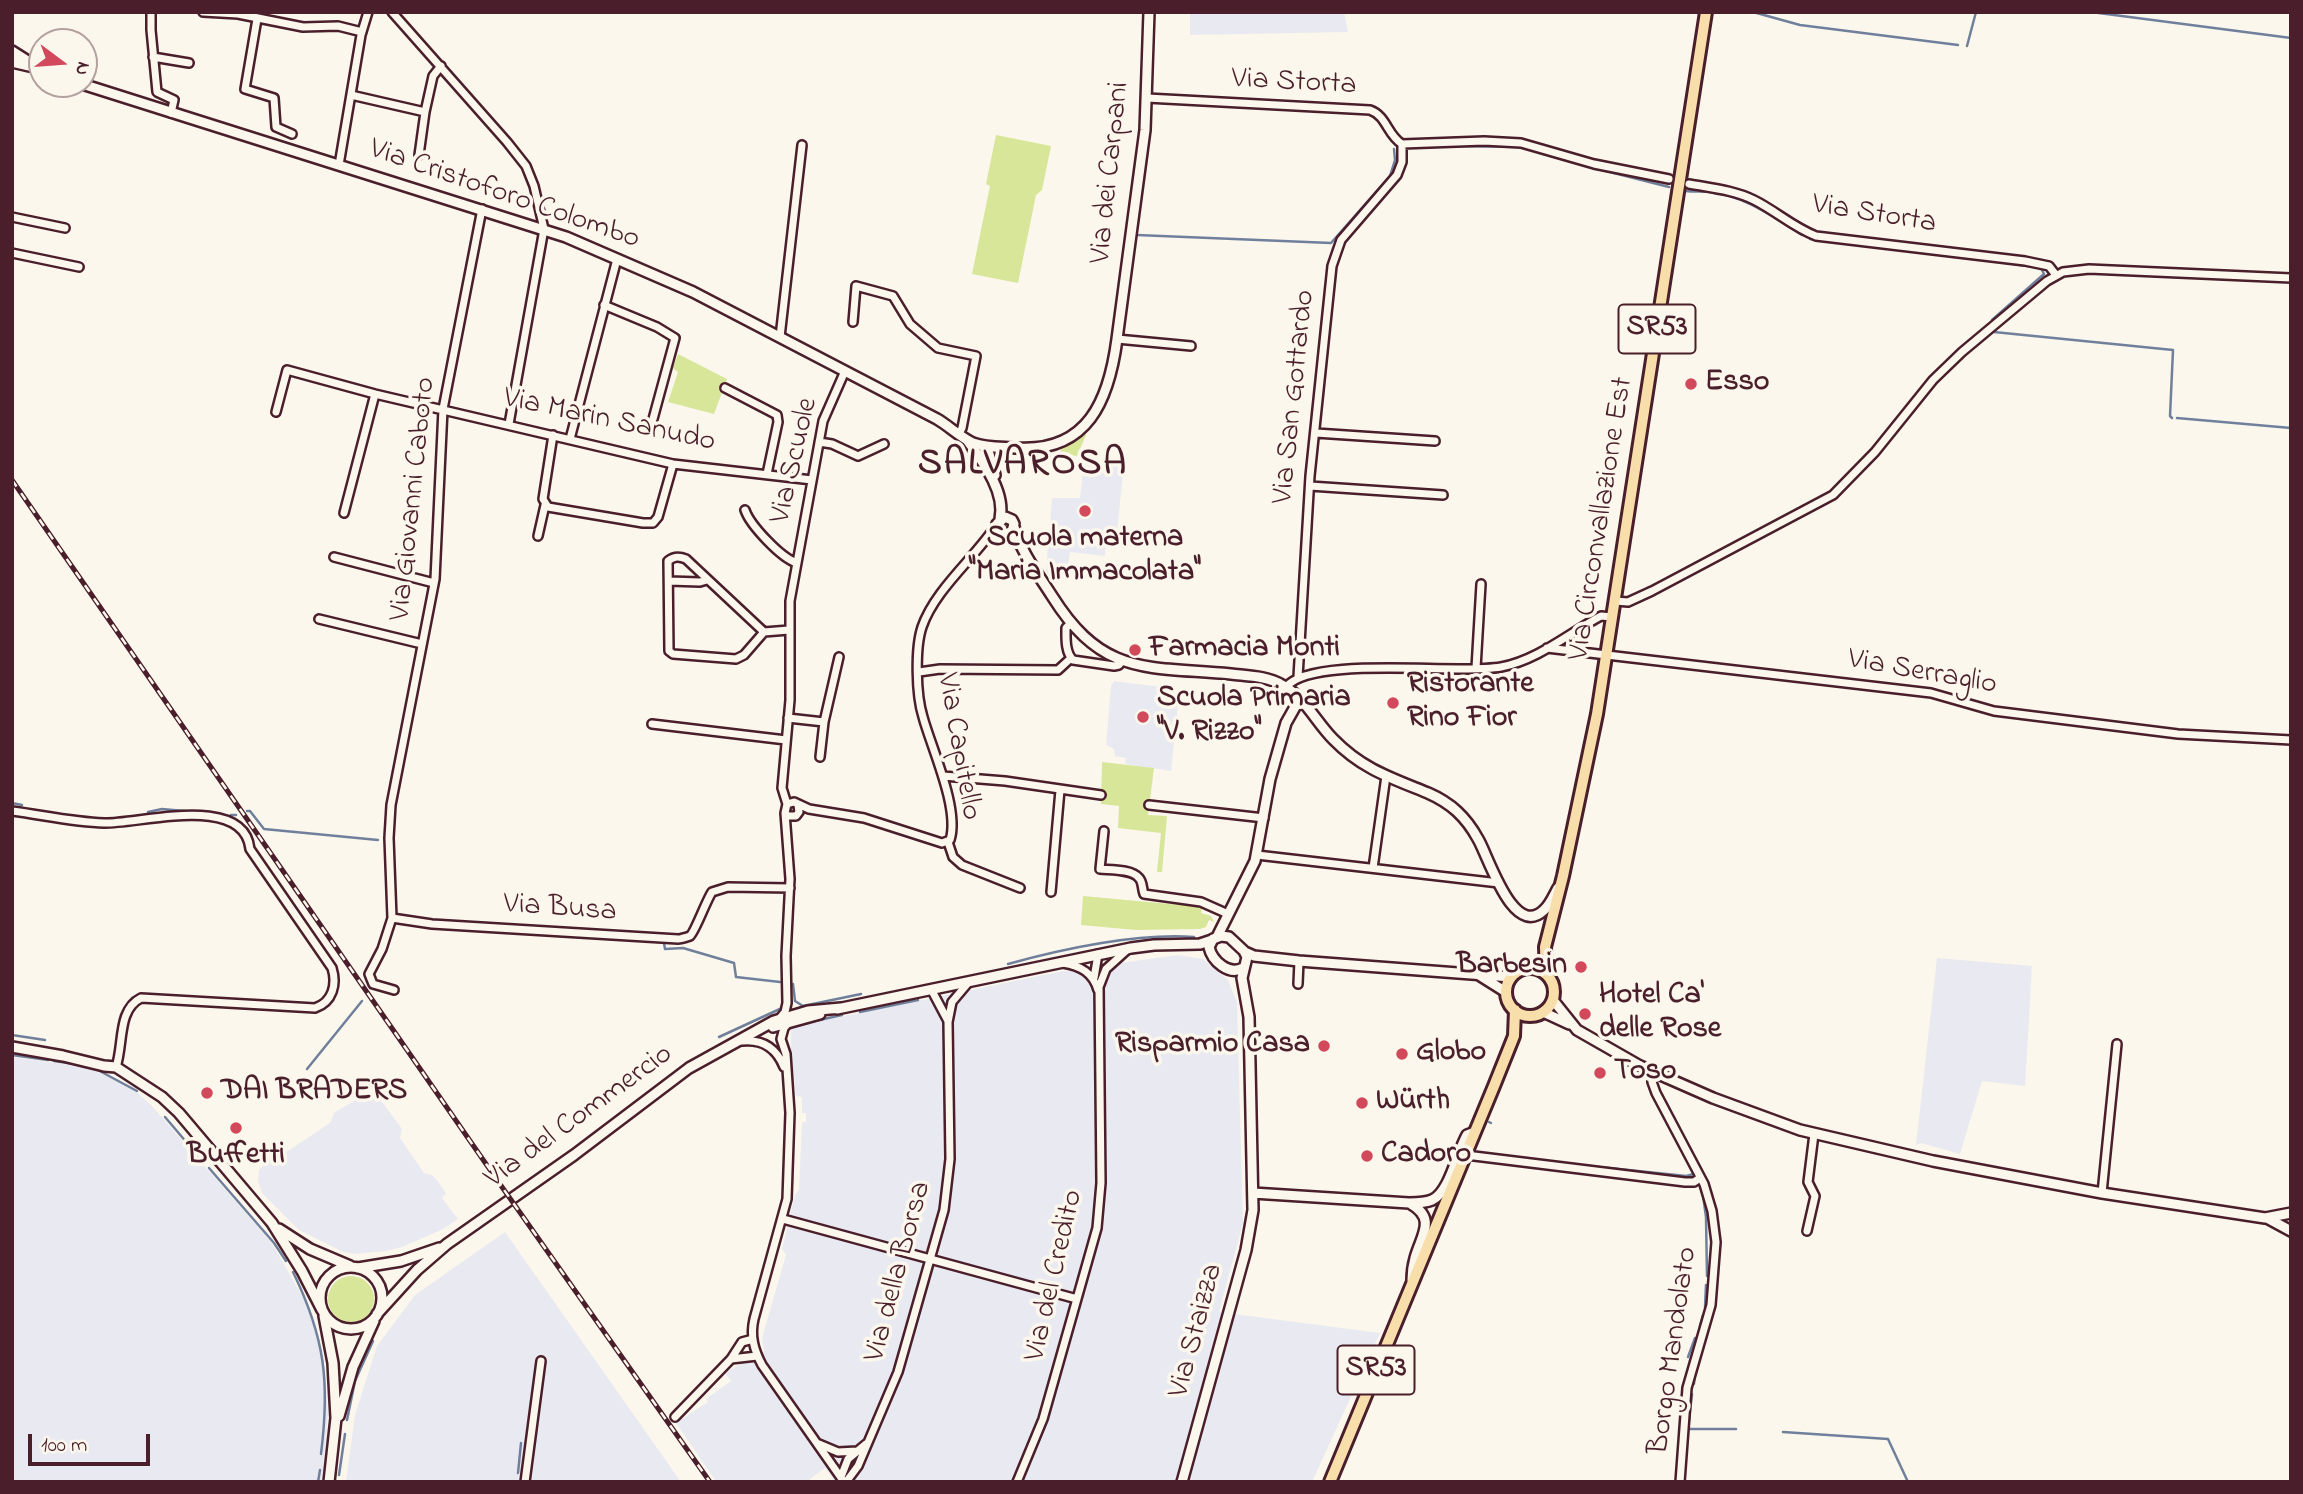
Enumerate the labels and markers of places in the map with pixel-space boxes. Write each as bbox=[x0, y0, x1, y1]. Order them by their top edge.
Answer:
place label: Esso bbox=[1705, 366, 1769, 402]
marker: Esso bbox=[1683, 376, 1699, 392]
marker: Scuola materna "Maria Immacolata" bbox=[1077, 503, 1093, 519]
place label: Scuola materna "Maria Immacolata" bbox=[969, 522, 1201, 592]
place label: Farmacia Monti bbox=[1149, 632, 1340, 668]
marker: Farmacia Monti bbox=[1127, 642, 1143, 658]
place label: Ristorante Rino Fior bbox=[1407, 668, 1534, 738]
place label: Scuola Primaria "V. Rizzo" bbox=[1157, 682, 1351, 752]
marker: Ristorante Rino Fior bbox=[1385, 695, 1401, 711]
marker: Scuola Primaria "V. Rizzo" bbox=[1135, 709, 1151, 725]
place label: Barbesin bbox=[1457, 949, 1567, 985]
marker: Barbesin bbox=[1573, 959, 1589, 975]
place label: Hotel Ca' delle Rose bbox=[1599, 979, 1721, 1050]
marker: Hotel Ca' delle Rose bbox=[1577, 1006, 1593, 1022]
place label: Risparmio Casa bbox=[1115, 1028, 1310, 1064]
place label: Globo bbox=[1416, 1036, 1486, 1072]
marker: Risparmio Casa bbox=[1316, 1038, 1332, 1054]
marker: Globo bbox=[1394, 1046, 1410, 1062]
place label: Toso bbox=[1614, 1055, 1676, 1091]
marker: Toso bbox=[1592, 1065, 1608, 1081]
place label: DAI BRADERS bbox=[221, 1075, 407, 1111]
marker: DAI BRADERS bbox=[199, 1085, 215, 1101]
place label: Würth bbox=[1376, 1085, 1450, 1121]
marker: Würth bbox=[1354, 1095, 1370, 1111]
marker: Buffetti bbox=[228, 1120, 244, 1136]
place label: Cadoro bbox=[1381, 1138, 1471, 1174]
place label: Buffetti bbox=[187, 1139, 285, 1175]
marker: Cadoro bbox=[1359, 1148, 1375, 1164]

